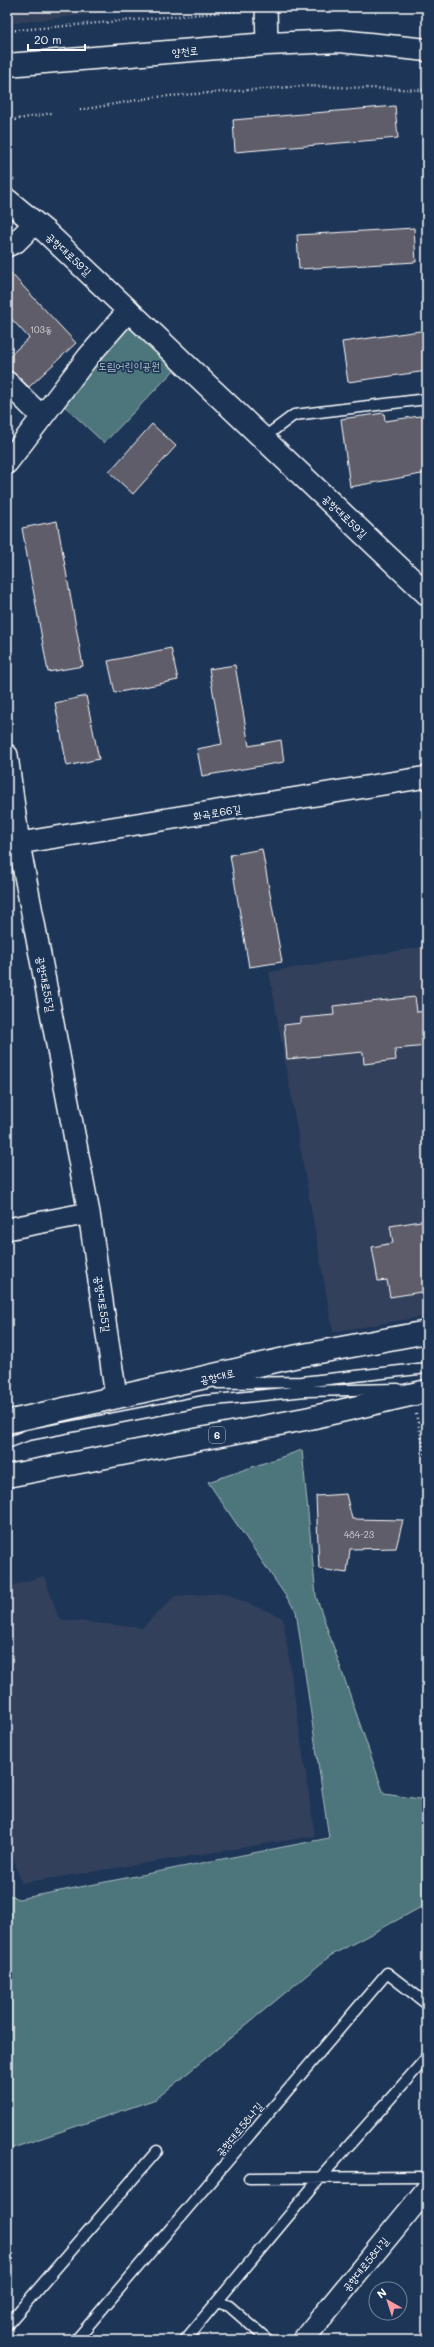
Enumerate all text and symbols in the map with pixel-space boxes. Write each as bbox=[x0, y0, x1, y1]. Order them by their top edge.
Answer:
scale bar bbox=[28, 26, 85, 52]
text: 20 m bbox=[34, 31, 62, 47]
street label: 양천로 bbox=[171, 42, 199, 60]
street label: 공항대로59길 bbox=[43, 229, 95, 279]
house number: 103동 bbox=[30, 324, 52, 335]
park label: 도림어린이공원 bbox=[98, 358, 160, 373]
street label: 공항대로59길 bbox=[319, 491, 371, 541]
street label: 화곡로66길 bbox=[192, 801, 242, 823]
street label: 공항대로55길 bbox=[33, 955, 59, 1014]
street label: 공항대로55길 bbox=[92, 1275, 114, 1333]
street label: 공항대로 bbox=[198, 1365, 236, 1387]
road number: 6 bbox=[209, 1427, 225, 1443]
house number: 484-23 bbox=[344, 1529, 374, 1540]
street label: 공항대로58나길 bbox=[212, 2099, 266, 2159]
street label: 공항대로58다길 bbox=[338, 2233, 392, 2294]
north arrow bbox=[368, 2281, 408, 2321]
text: N bbox=[373, 2284, 389, 2301]

